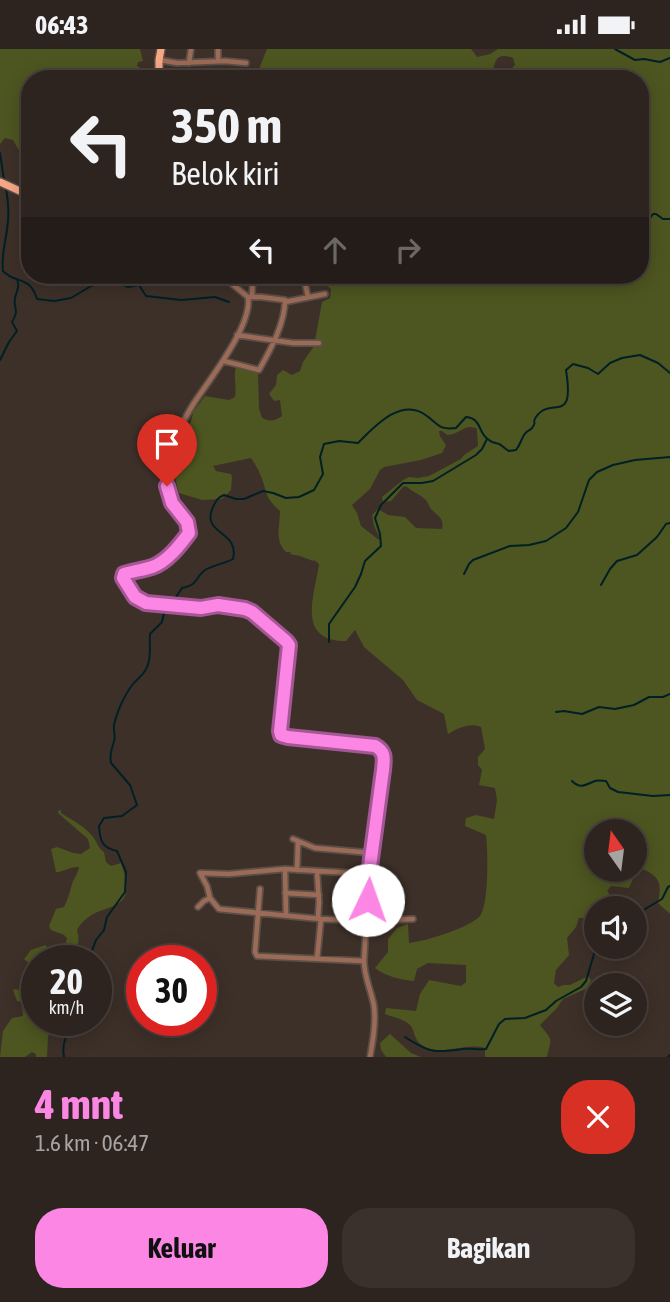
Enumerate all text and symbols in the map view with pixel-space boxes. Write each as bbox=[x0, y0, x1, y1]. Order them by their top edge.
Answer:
text: 06:43 bbox=[35, 10, 89, 40]
text: 350 m bbox=[171, 97, 282, 153]
icon: left bbox=[56, 98, 147, 189]
text: Belok kiri bbox=[171, 155, 280, 192]
icon: left bbox=[243, 231, 281, 269]
icon: ahead bbox=[316, 231, 354, 269]
icon: right bbox=[389, 231, 427, 269]
pin bbox=[137, 414, 197, 486]
icon: arrive bbox=[148, 425, 186, 463]
north arrow bbox=[584, 819, 648, 882]
map controls bbox=[584, 819, 647, 1036]
position arrow bbox=[331, 863, 405, 937]
button: sound bbox=[584, 896, 647, 959]
speed limit sign: 30 bbox=[126, 945, 217, 1036]
text: 20 bbox=[50, 961, 83, 1001]
button: layers bbox=[584, 973, 647, 1036]
text: km/h bbox=[49, 997, 84, 1018]
text: 4 mnt bbox=[35, 1080, 123, 1128]
button: close bbox=[561, 1080, 635, 1154]
text: 1.6 km · 06:47 bbox=[35, 1130, 149, 1156]
button: Keluar bbox=[35, 1208, 328, 1288]
button: Bagikan bbox=[342, 1208, 635, 1288]

